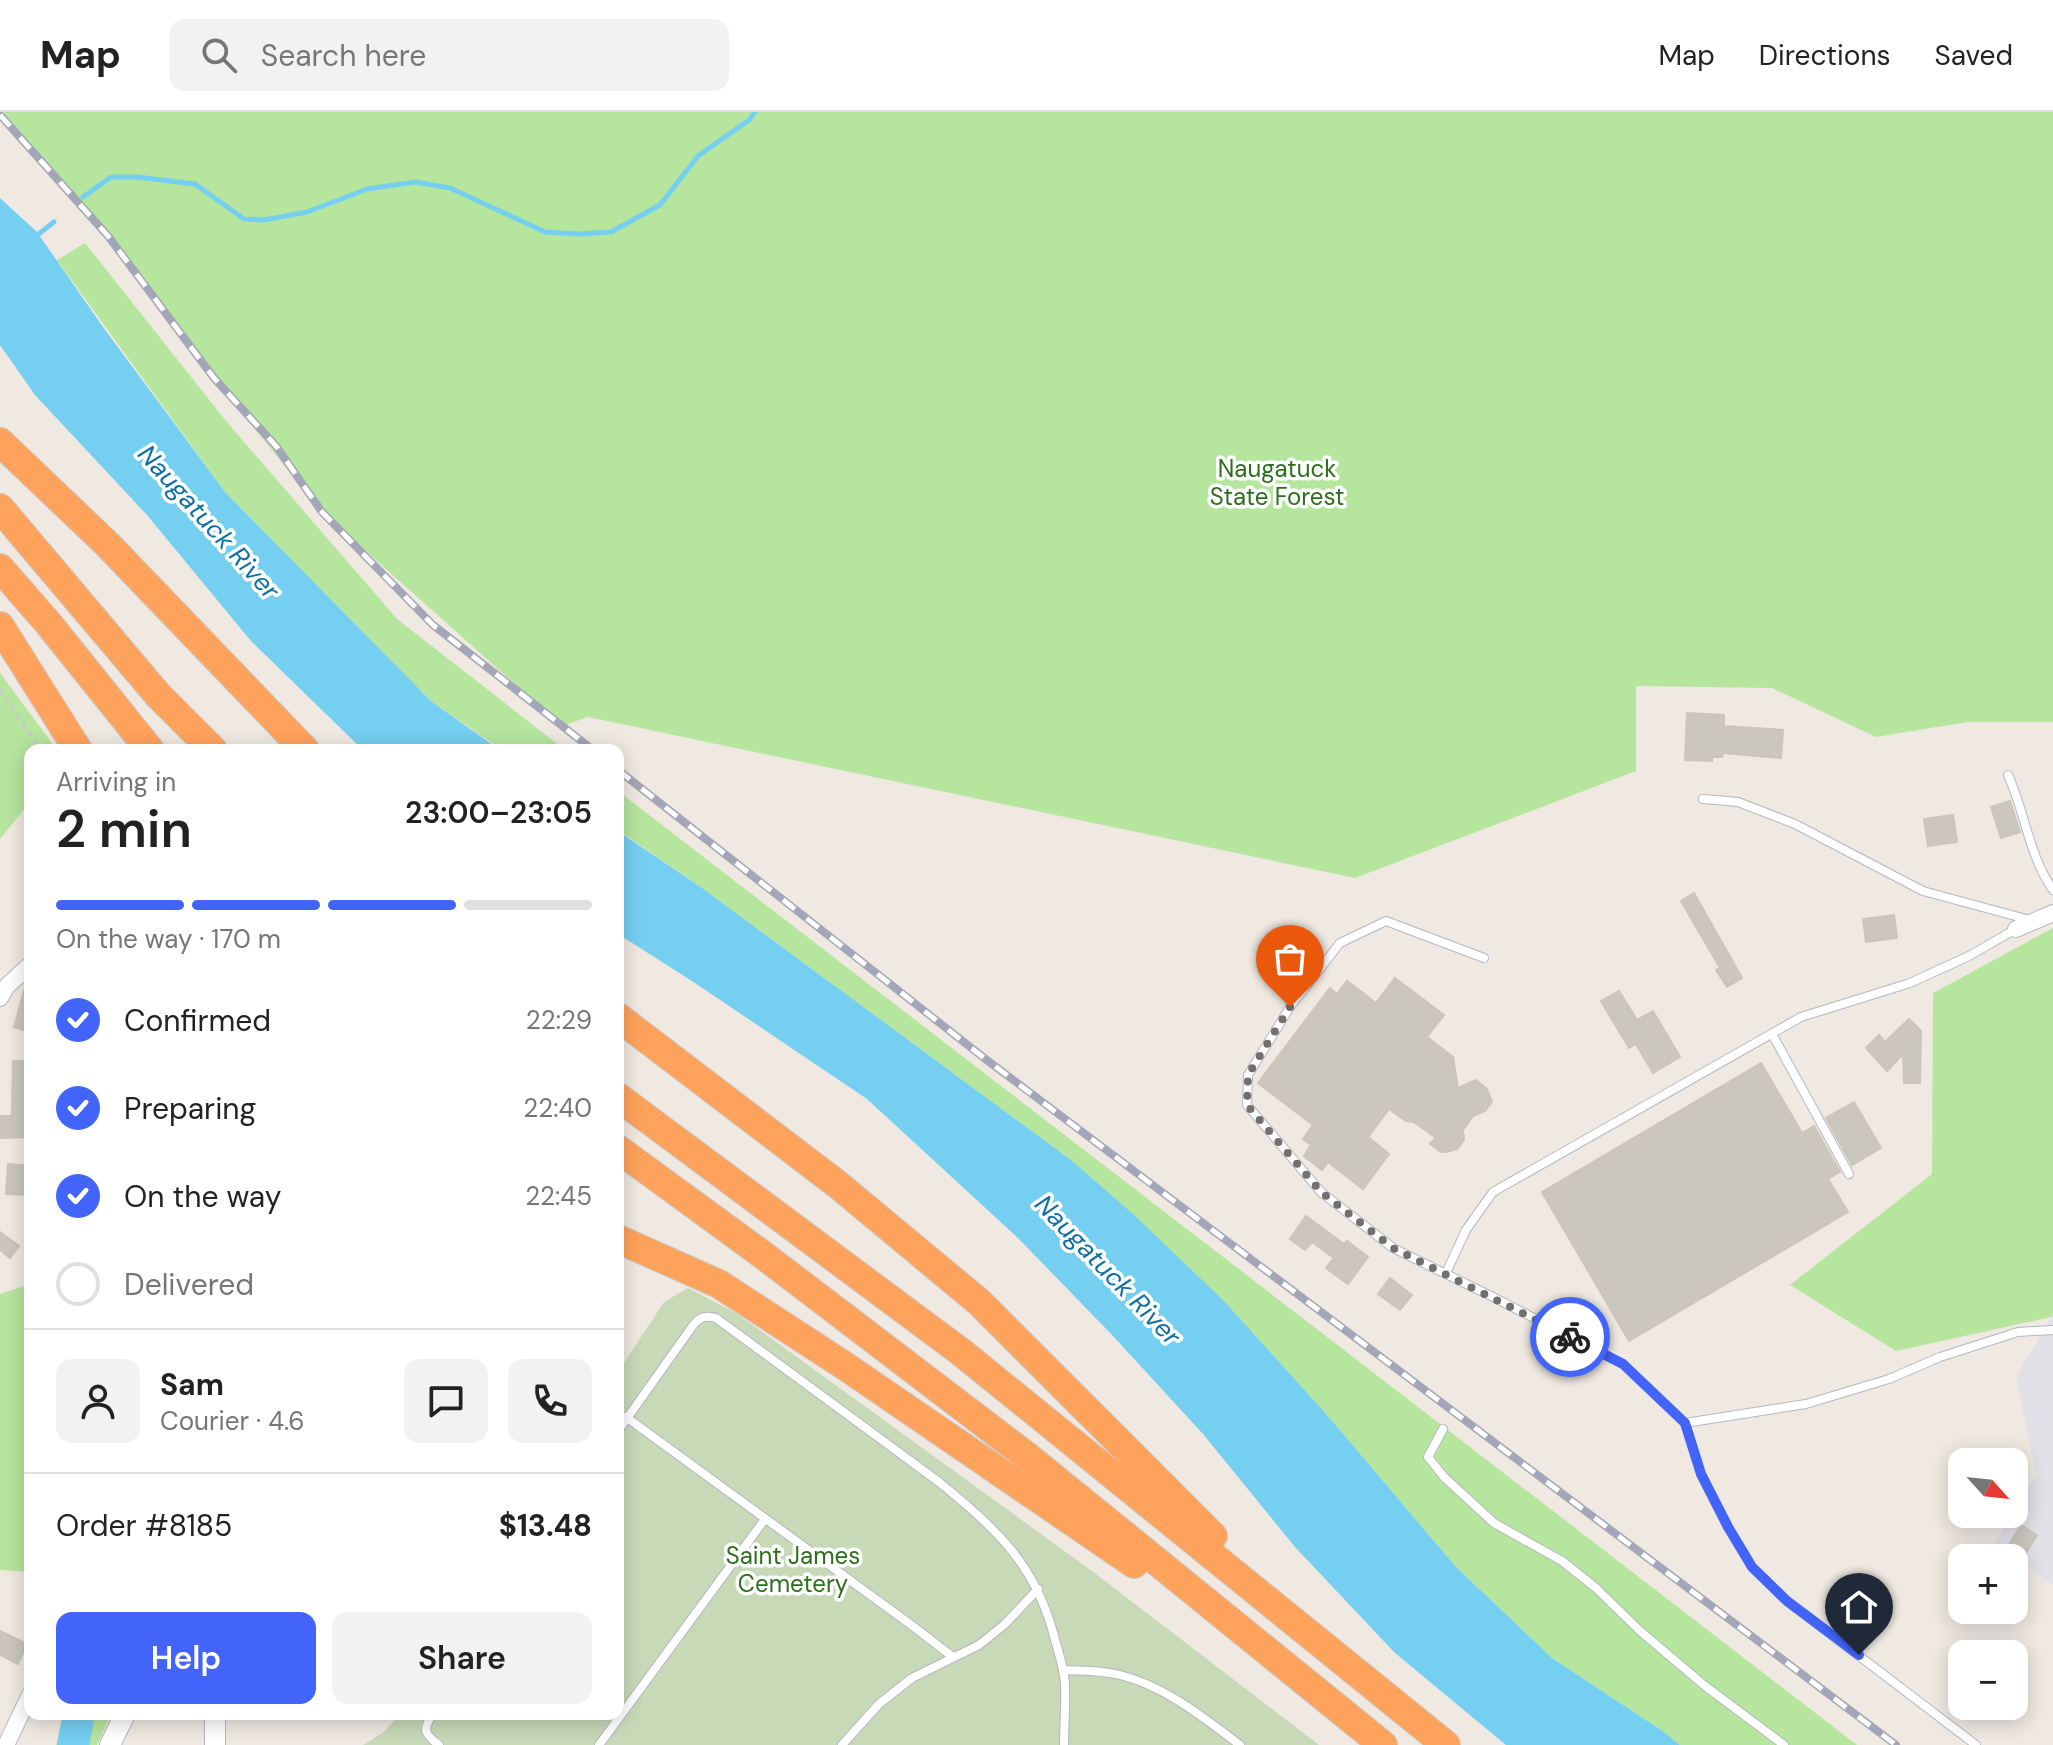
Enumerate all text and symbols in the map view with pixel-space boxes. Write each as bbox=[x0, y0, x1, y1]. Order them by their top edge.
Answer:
search box bbox=[169, 19, 729, 91]
text: Map bbox=[40, 30, 121, 80]
icon: search bbox=[197, 33, 241, 77]
text: Search here bbox=[261, 36, 426, 75]
text: Map bbox=[1658, 37, 1715, 74]
text: Directions bbox=[1759, 37, 1891, 74]
text: Saved bbox=[1935, 37, 2013, 74]
water label: Naugatuck River bbox=[131, 438, 288, 607]
park label: Naugatuck State Forest bbox=[1210, 453, 1344, 512]
text: Arriving in bbox=[56, 765, 176, 799]
text: 23:00–23:05 bbox=[405, 793, 592, 832]
text: 2 min bbox=[56, 795, 192, 863]
text: On the way · 170 m bbox=[56, 922, 281, 956]
pin bbox=[1256, 925, 1324, 1007]
icon: bag bbox=[1268, 937, 1312, 981]
icon: check bbox=[56, 998, 100, 1042]
text: Confirmed bbox=[124, 1001, 271, 1040]
text: 22:29 bbox=[526, 1003, 592, 1037]
icon: check bbox=[56, 1086, 100, 1130]
text: Preparing bbox=[124, 1089, 256, 1128]
text: 22:40 bbox=[523, 1091, 592, 1125]
icon: check bbox=[56, 1174, 100, 1218]
text: On the way bbox=[124, 1177, 281, 1216]
text: 22:45 bbox=[525, 1179, 592, 1213]
water label: Naugatuck River bbox=[1028, 1188, 1189, 1353]
text: Delivered bbox=[124, 1265, 254, 1304]
courier bbox=[1530, 1297, 1610, 1377]
icon: bike bbox=[1548, 1315, 1592, 1359]
button: person bbox=[56, 1359, 140, 1443]
button: chat bbox=[404, 1359, 488, 1443]
button: phone bbox=[508, 1359, 592, 1443]
text: Sam bbox=[160, 1365, 224, 1404]
text: Courier · 4.6 bbox=[160, 1404, 305, 1438]
north arrow bbox=[1948, 1448, 2028, 1528]
map controls bbox=[1948, 1448, 2028, 1720]
text: Order #8185 bbox=[56, 1506, 232, 1545]
text: $13.48 bbox=[499, 1506, 592, 1545]
park label: Saint James Cemetery bbox=[726, 1540, 860, 1599]
button: + bbox=[1948, 1544, 2028, 1624]
pin bbox=[1825, 1573, 1893, 1655]
icon: home bbox=[1837, 1585, 1881, 1629]
button: Help bbox=[56, 1612, 316, 1704]
button: Share bbox=[332, 1612, 592, 1704]
button: − bbox=[1948, 1640, 2028, 1720]

